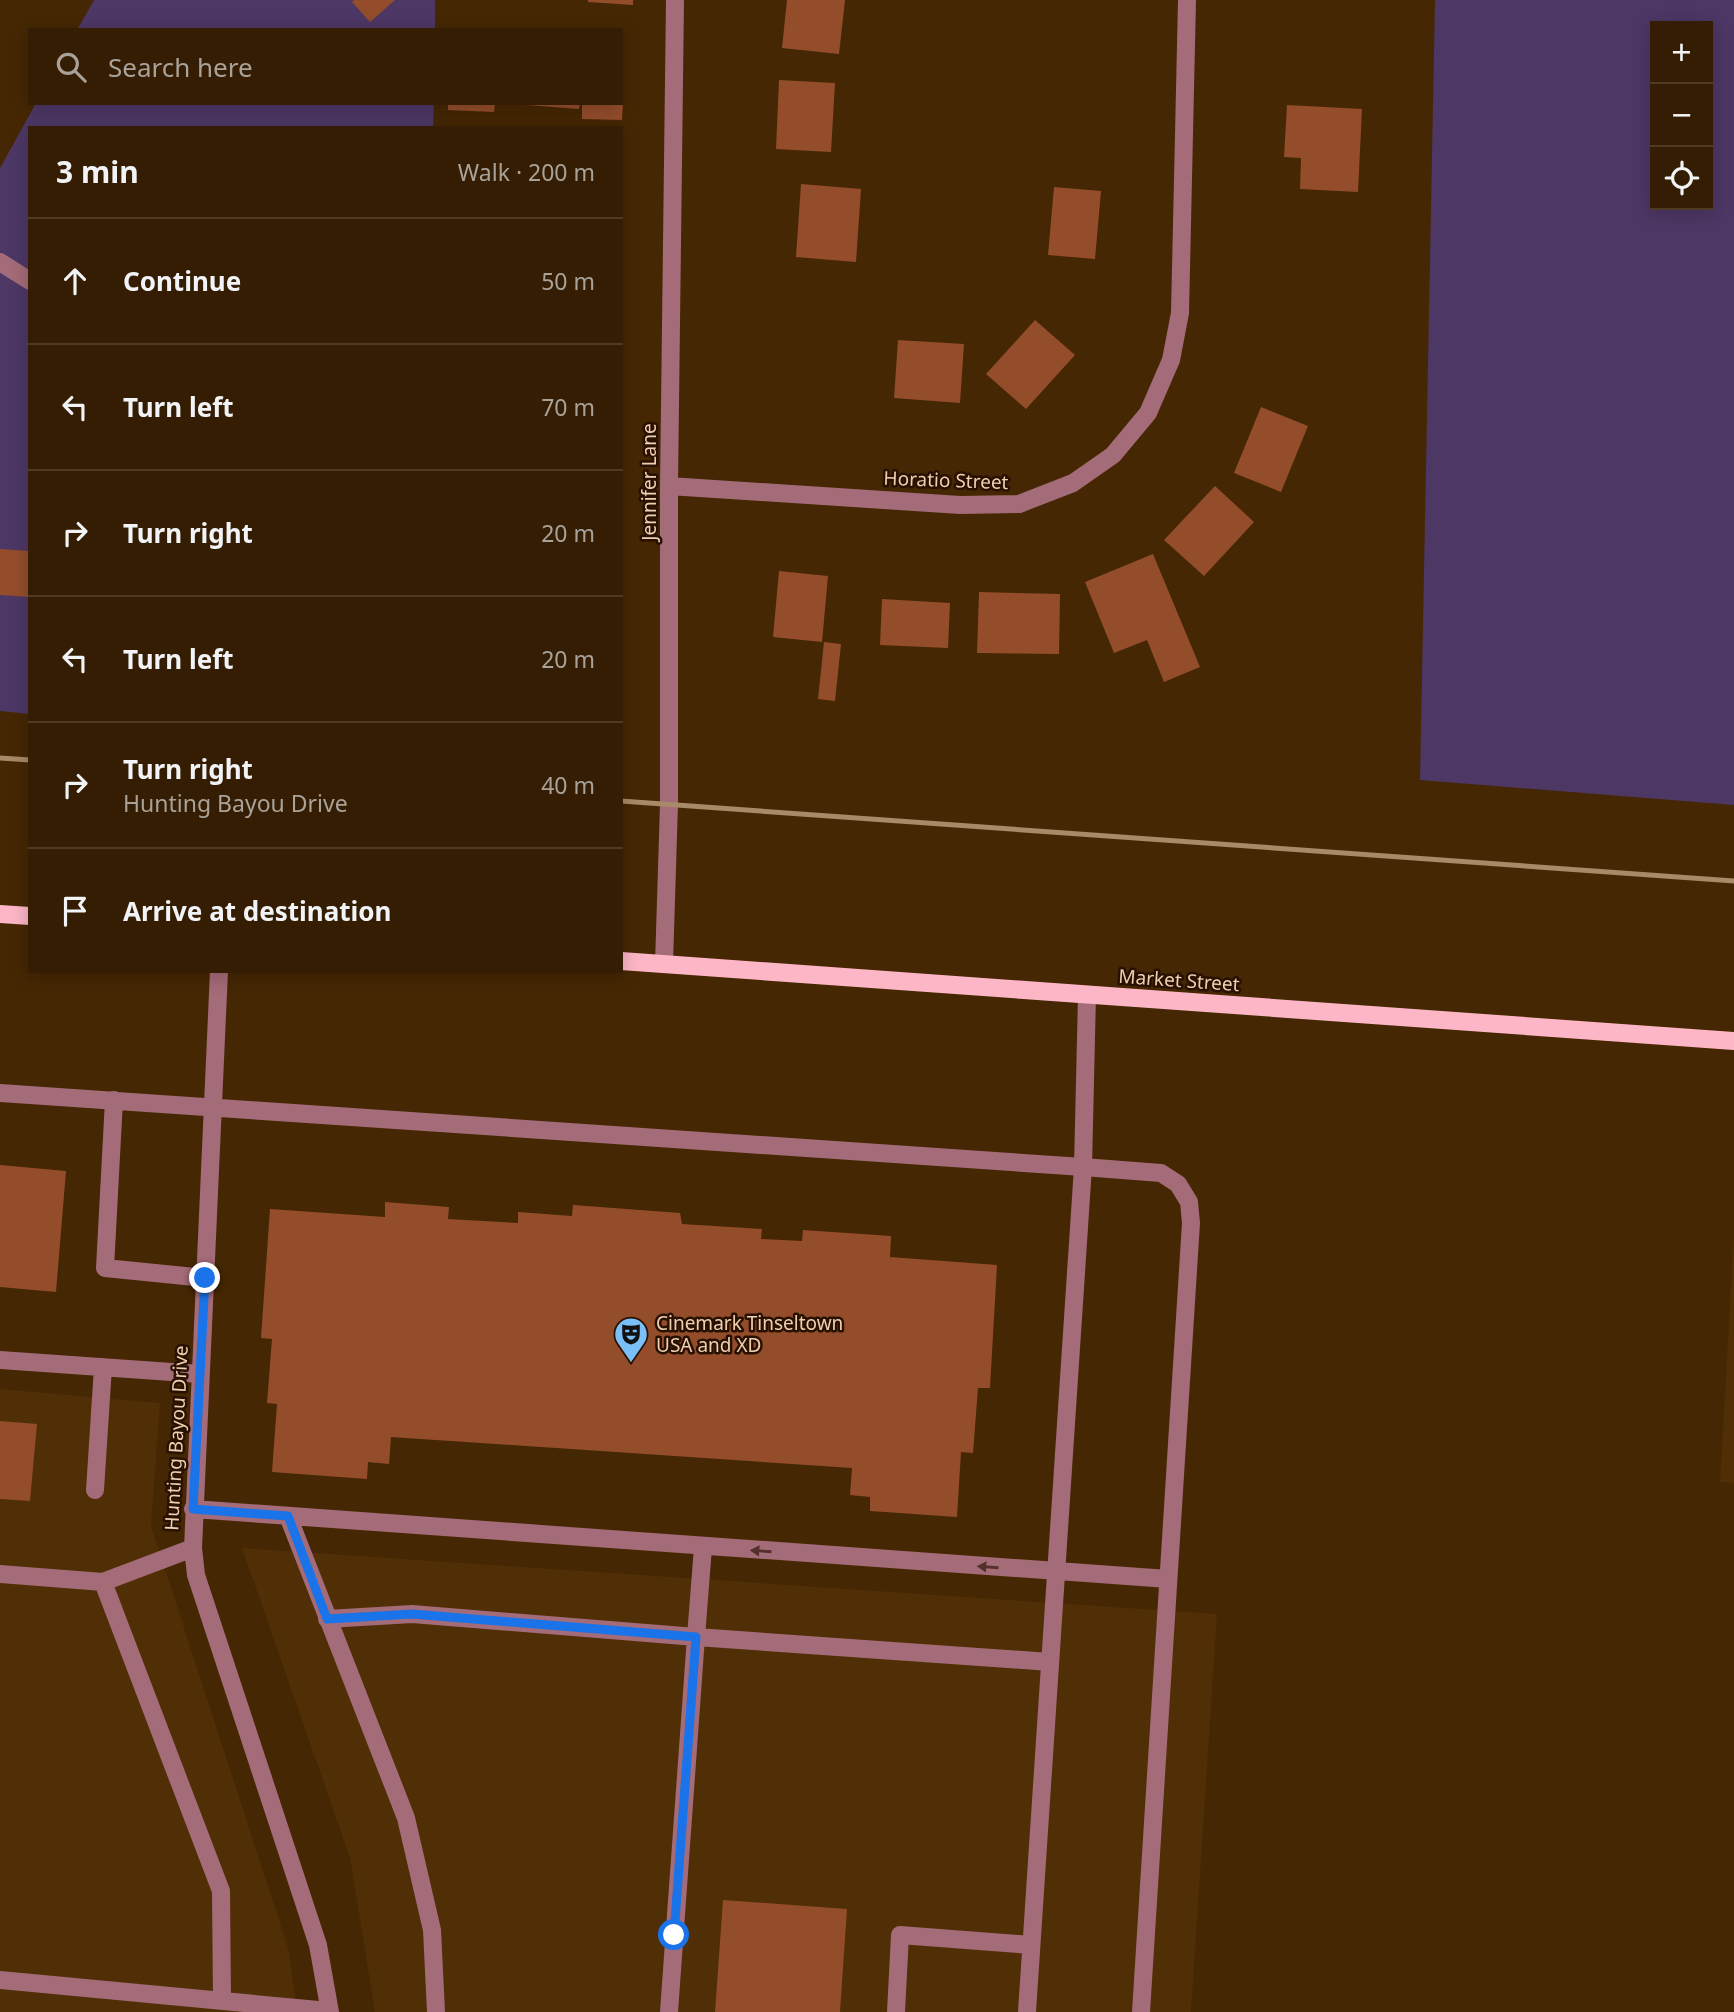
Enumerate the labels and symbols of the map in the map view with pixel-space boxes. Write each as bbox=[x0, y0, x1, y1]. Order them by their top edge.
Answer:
street label: Jennifer Lane bbox=[636, 423, 662, 543]
street label: Horatio Street bbox=[883, 465, 1009, 495]
street label: Market Street bbox=[1118, 963, 1241, 997]
route end bbox=[189, 1262, 220, 1293]
place label: Cinemark Tinseltown USA and XD bbox=[656, 1310, 843, 1358]
theatre icon: Cinemark Tinseltown USA and XD bbox=[612, 1315, 650, 1364]
street label: Hunting Bayou Drive bbox=[158, 1345, 194, 1531]
one-way arrow bbox=[749, 1545, 771, 1556]
one-way arrow bbox=[976, 1561, 998, 1572]
route start bbox=[658, 1919, 689, 1950]

